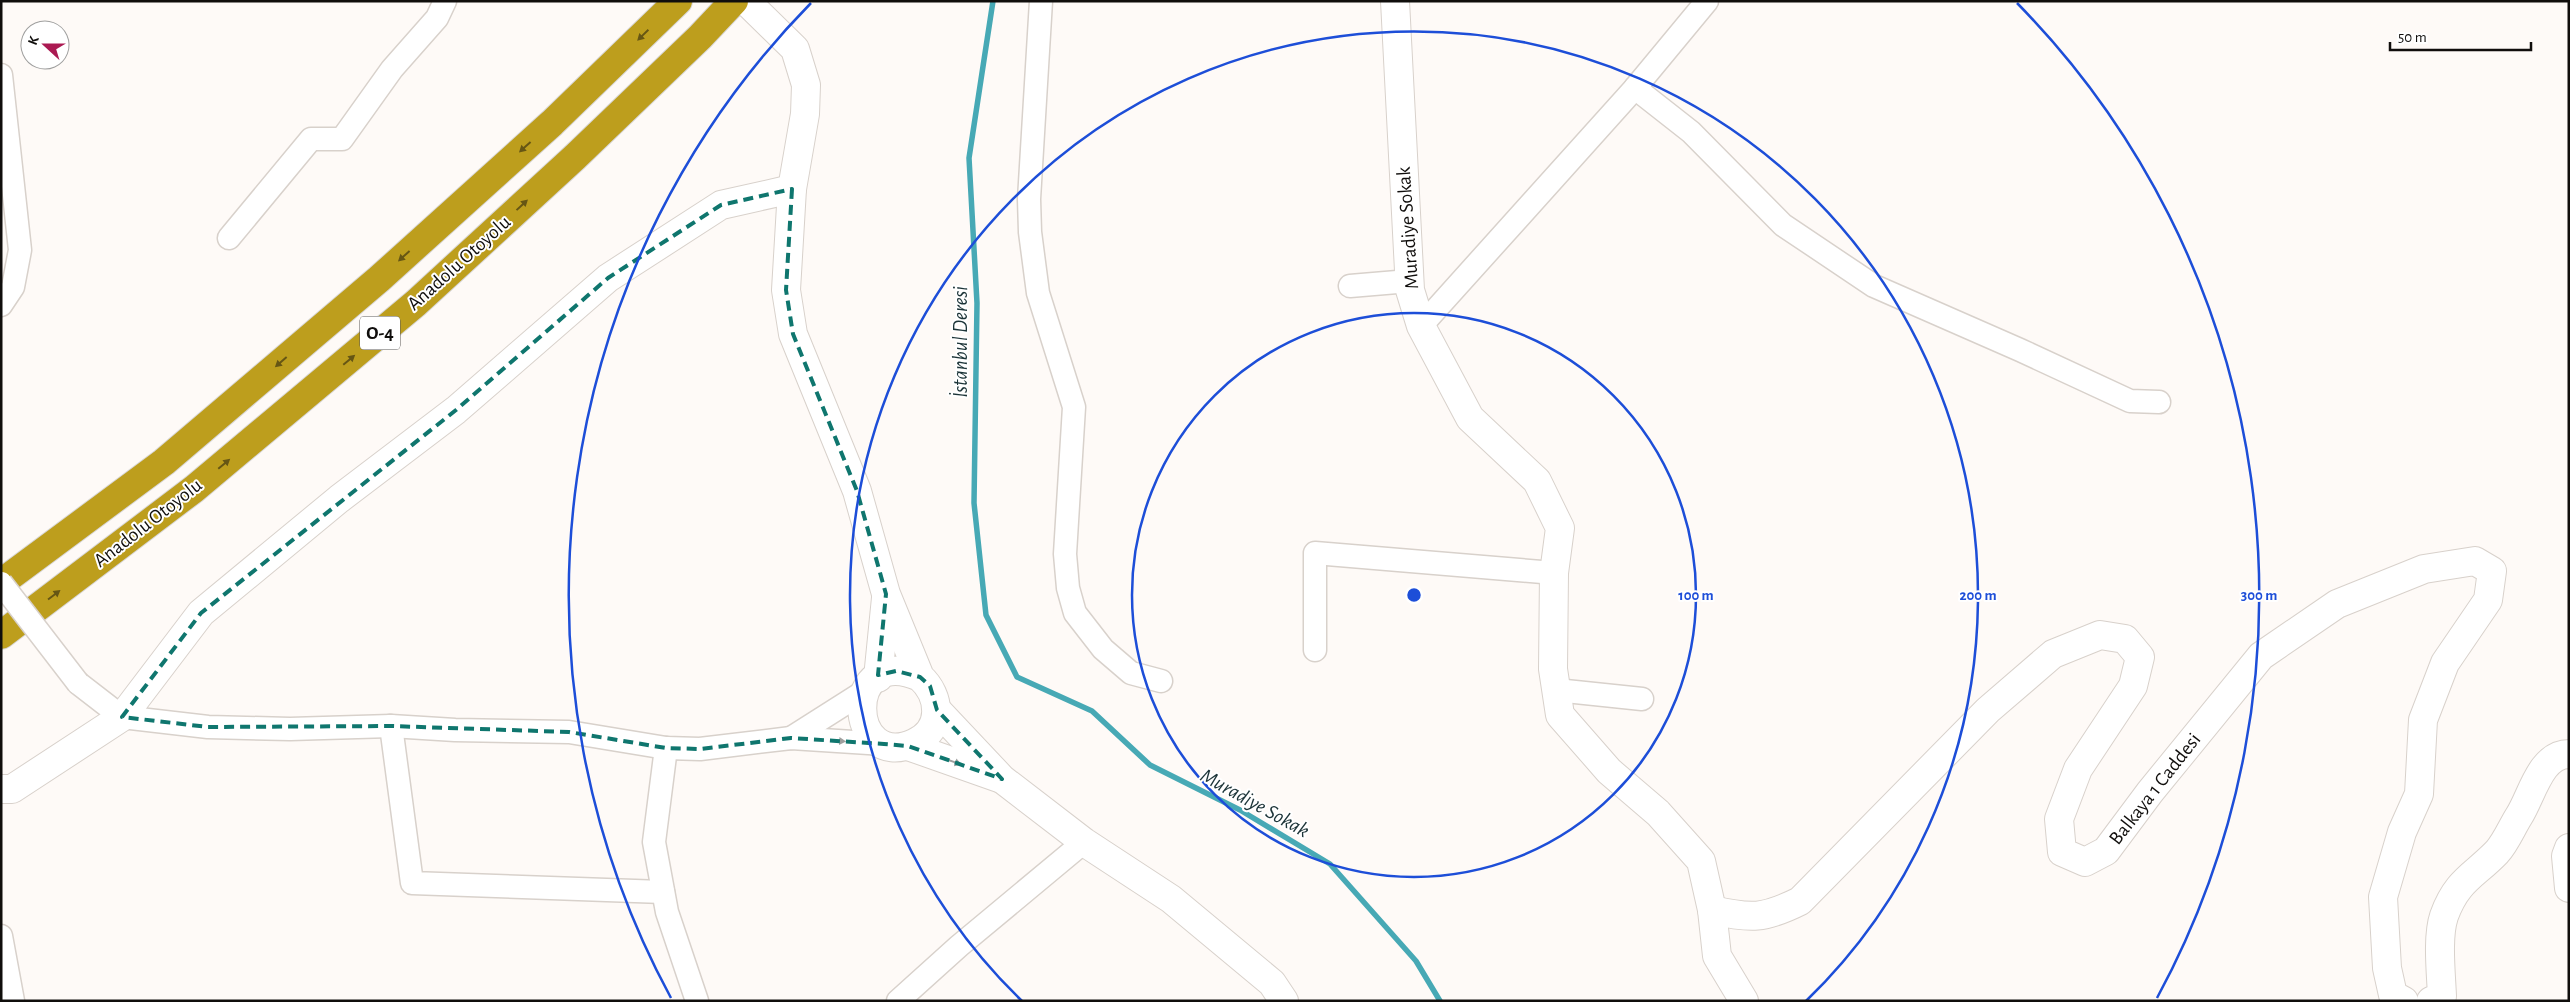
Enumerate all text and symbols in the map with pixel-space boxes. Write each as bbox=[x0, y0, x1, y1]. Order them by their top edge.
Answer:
north arrow bbox=[20, 20, 70, 70]
scale bar bbox=[2390, 20, 2531, 52]
one-way arrow bbox=[637, 29, 649, 41]
text: 50 m bbox=[2398, 30, 2427, 45]
text: K bbox=[26, 34, 42, 47]
one-way arrow bbox=[520, 141, 532, 153]
street label: Muradiye Sokak bbox=[1394, 166, 1422, 290]
one-way arrow bbox=[516, 199, 528, 211]
street label: Anadolu Otoyolu bbox=[404, 212, 514, 314]
one-way arrow bbox=[399, 250, 411, 262]
water label: İstanbul Deresi bbox=[949, 286, 971, 398]
road number: O-4 bbox=[360, 316, 400, 349]
one-way arrow bbox=[342, 354, 355, 365]
one-way arrow bbox=[276, 356, 288, 368]
one-way arrow bbox=[217, 458, 230, 469]
street label: Anadolu Otoyolu bbox=[90, 475, 206, 571]
centre of rings bbox=[1405, 586, 1423, 604]
text: 100 m bbox=[1678, 588, 1714, 603]
text: 200 m bbox=[1959, 588, 1997, 603]
text: 300 m bbox=[2241, 588, 2277, 603]
one-way arrow bbox=[47, 590, 60, 601]
street label: Balkaya 1 Caddesi bbox=[2105, 730, 2205, 848]
one-way arrow bbox=[830, 738, 846, 746]
one-way arrow bbox=[947, 758, 962, 766]
water label: Muradiye Sokak bbox=[1197, 765, 1313, 842]

